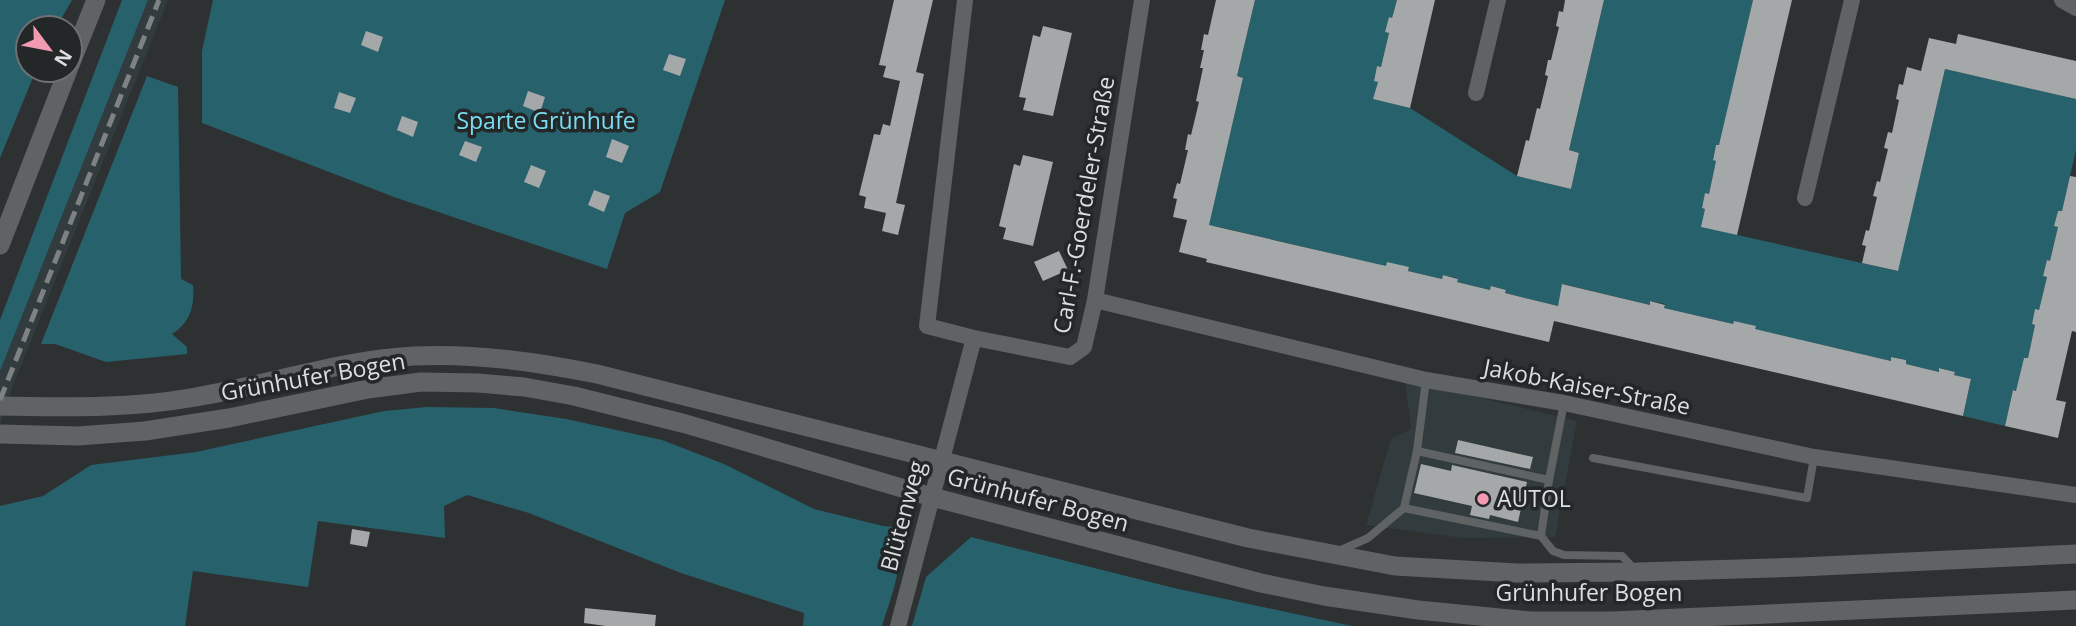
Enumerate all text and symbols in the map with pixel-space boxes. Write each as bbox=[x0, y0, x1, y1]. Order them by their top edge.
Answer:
north arrow bbox=[14, 14, 84, 84]
text: N bbox=[48, 45, 79, 71]
street label: Carl-F.-Goerdeler-Straße bbox=[1045, 74, 1121, 336]
park label: Sparte Grünhufe bbox=[456, 104, 636, 136]
street label: Grünhufer Bogen bbox=[218, 344, 408, 408]
street label: Jakob-Kaiser-Straße bbox=[1479, 350, 1693, 422]
street label: Blütenweg bbox=[872, 456, 932, 575]
street label: Grünhufer Bogen bbox=[944, 459, 1133, 539]
place label: AUTOL bbox=[1497, 482, 1571, 514]
marker: AUTOL bbox=[1475, 491, 1491, 507]
street label: Grünhufer Bogen bbox=[1496, 576, 1682, 608]

